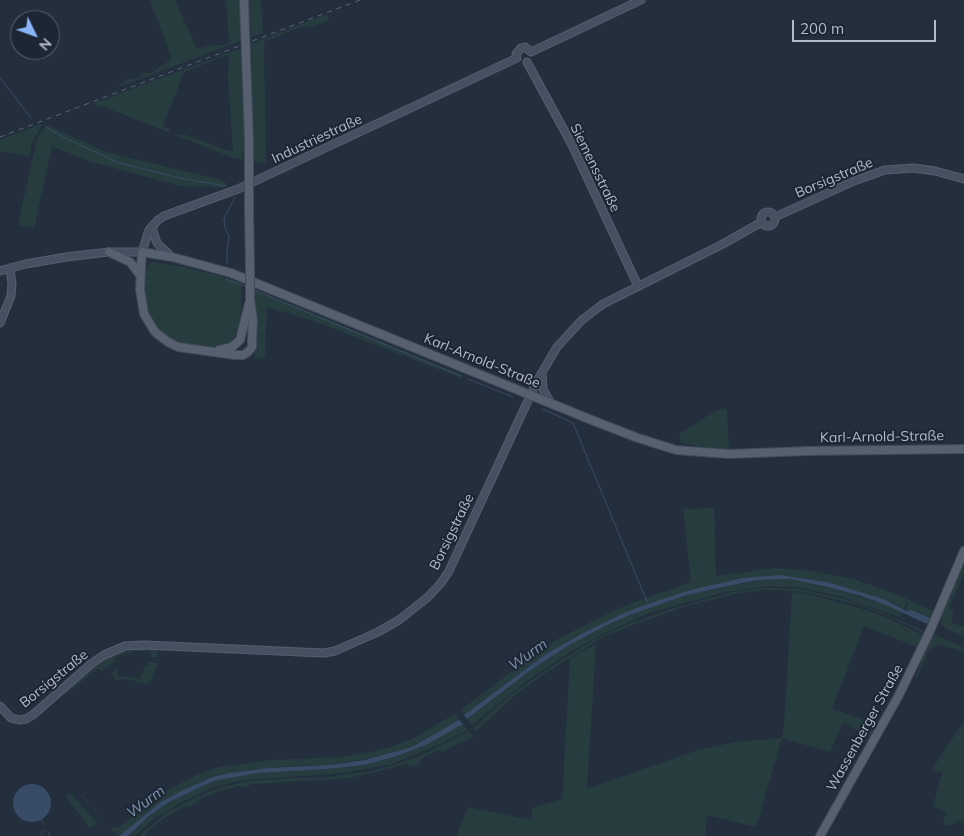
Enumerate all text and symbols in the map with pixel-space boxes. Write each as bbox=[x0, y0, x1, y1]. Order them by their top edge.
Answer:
north arrow bbox=[10, 10, 60, 60]
scale bar bbox=[794, 10, 938, 42]
text: 200 m bbox=[800, 19, 844, 38]
text: N bbox=[35, 34, 56, 54]
street label: Industriestraße bbox=[269, 111, 365, 167]
street label: Siemensstraße bbox=[566, 121, 624, 215]
street label: Borsigstraße bbox=[793, 154, 875, 202]
street label: Karl-Arnold-Straße bbox=[421, 330, 543, 392]
street label: Karl-Arnold-Straße bbox=[820, 428, 944, 446]
street label: Borsigstraße bbox=[426, 491, 478, 573]
water label: Wurm bbox=[505, 635, 551, 675]
street label: Borsigstraße bbox=[16, 646, 92, 712]
street label: Wassenberger Straße bbox=[823, 662, 907, 794]
water label: Wurm bbox=[123, 782, 169, 822]

